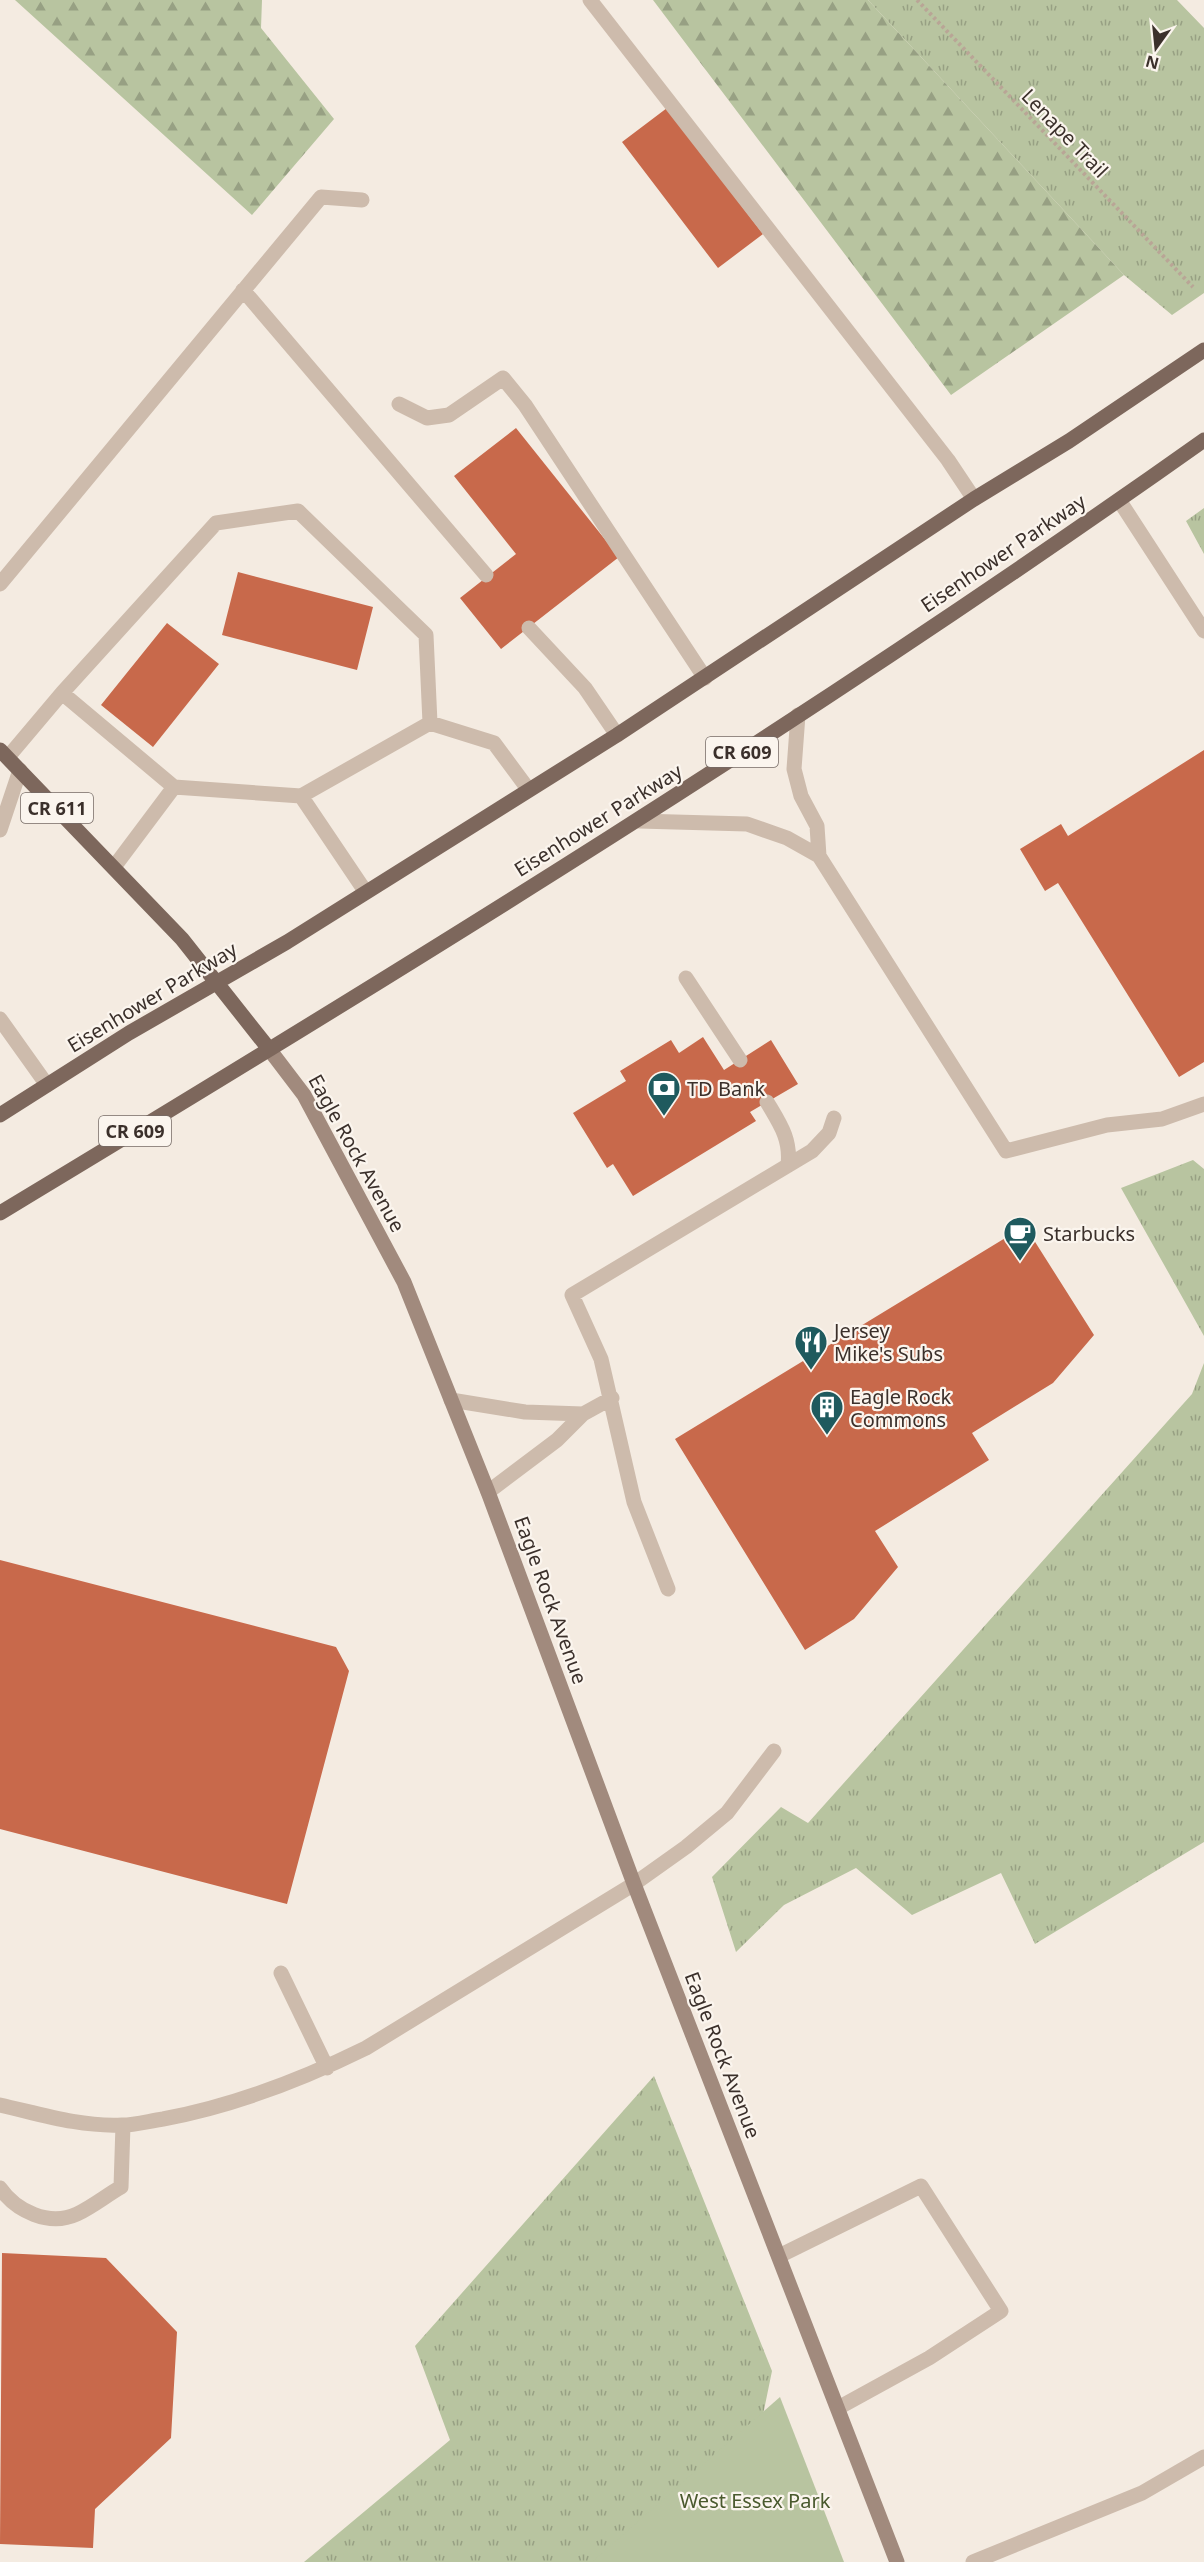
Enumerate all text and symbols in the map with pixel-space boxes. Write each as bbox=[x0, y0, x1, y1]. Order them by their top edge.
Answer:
north arrow bbox=[1126, 18, 1186, 78]
text: N bbox=[1143, 50, 1161, 75]
street label: Lenape Trail bbox=[1016, 83, 1114, 183]
street label: Eisenhower Parkway bbox=[915, 487, 1091, 618]
road number: CR 609 bbox=[706, 737, 778, 767]
street label: Eisenhower Parkway bbox=[509, 757, 688, 883]
road number: CR 611 bbox=[21, 793, 93, 823]
street label: Eisenhower Parkway bbox=[62, 935, 243, 1058]
street label: Eagle Rock Avenue bbox=[302, 1069, 412, 1237]
bank icon: TD Bank bbox=[646, 1070, 682, 1117]
place label: TD Bank bbox=[687, 1075, 765, 1102]
road number: CR 609 bbox=[99, 1116, 171, 1146]
cafe icon: Starbucks bbox=[1002, 1215, 1038, 1262]
place label: Starbucks bbox=[1043, 1220, 1135, 1247]
place label: Jersey Mike's Subs bbox=[832, 1317, 943, 1367]
restaurant icon: Jersey Mike's Subs bbox=[793, 1324, 829, 1371]
place label: Eagle Rock Commons bbox=[850, 1383, 951, 1433]
building icon: Eagle Rock Commons bbox=[809, 1389, 845, 1436]
street label: Eagle Rock Avenue bbox=[508, 1512, 594, 1688]
street label: Eagle Rock Avenue bbox=[679, 1968, 767, 2142]
park label: West Essex Park bbox=[680, 2487, 831, 2514]

